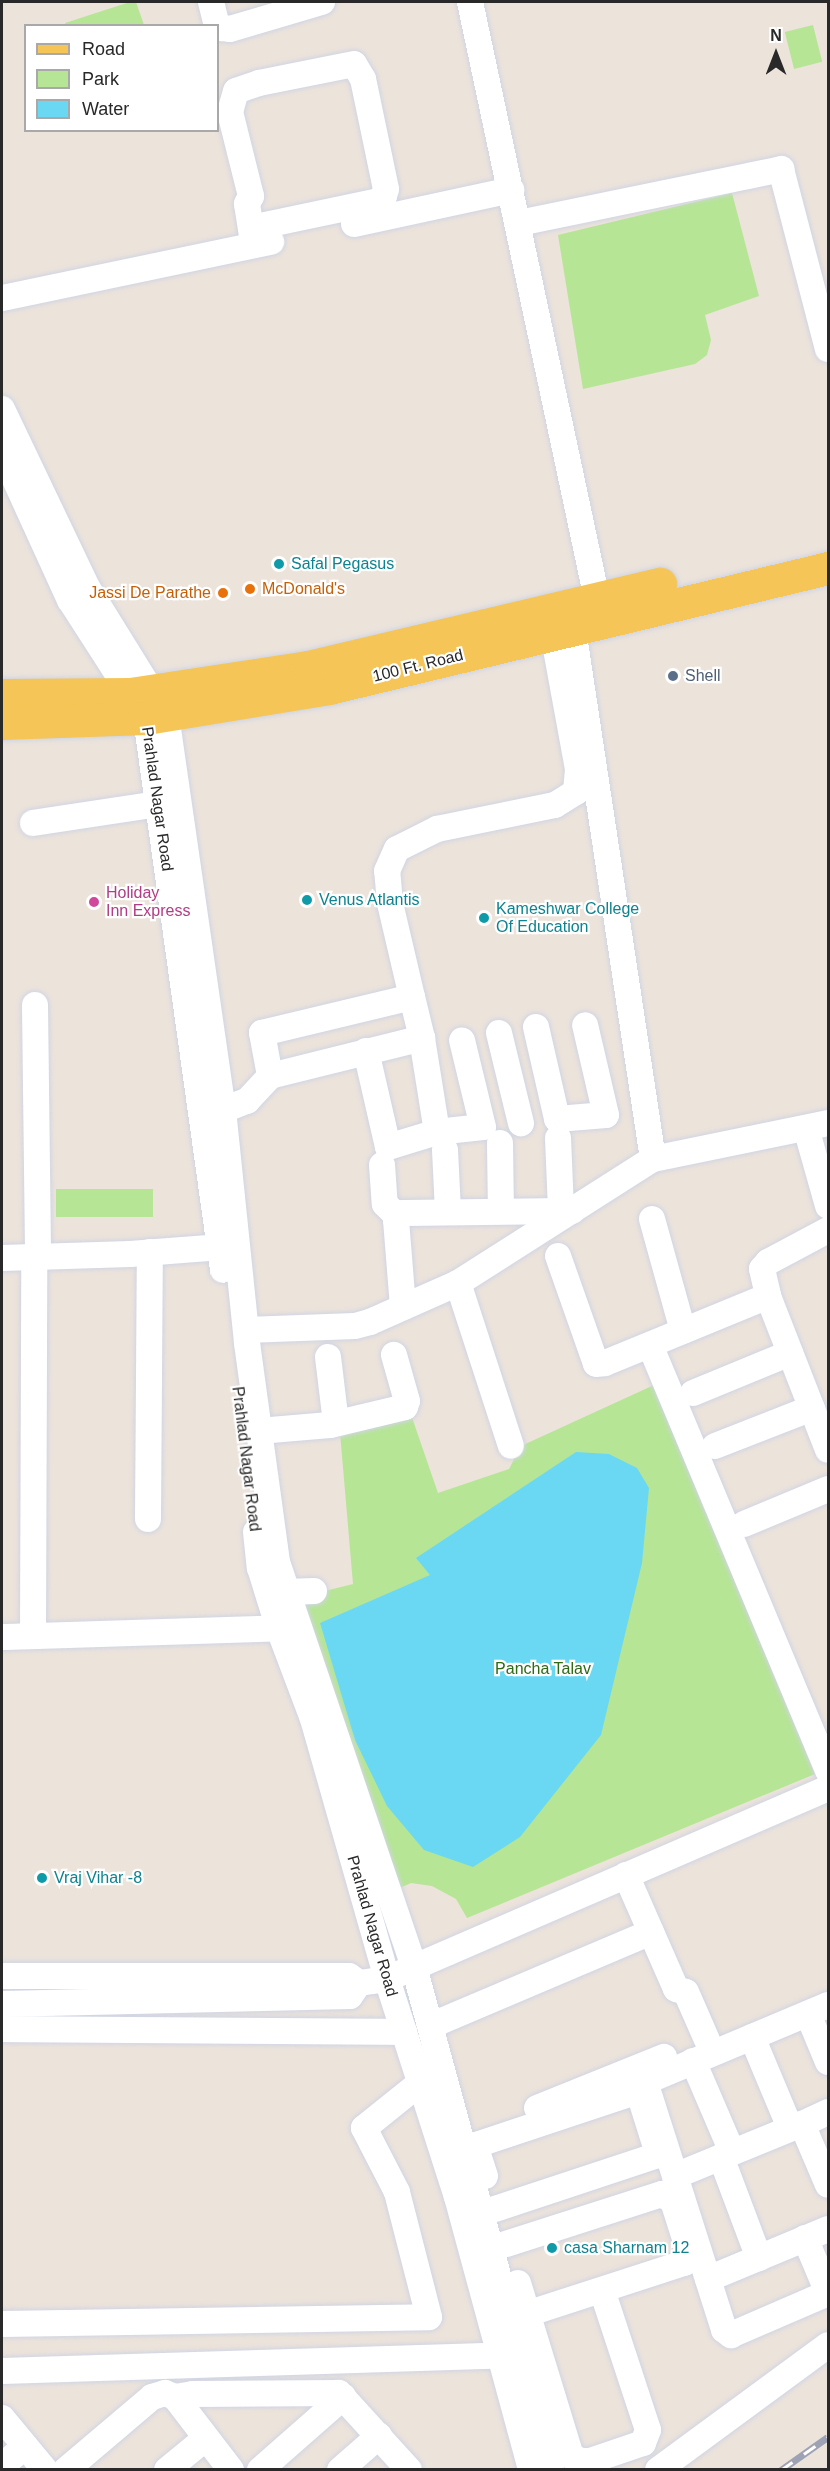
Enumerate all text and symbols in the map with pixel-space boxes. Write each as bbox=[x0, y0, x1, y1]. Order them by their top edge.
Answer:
legend bbox=[24, 24, 219, 132]
north arrow bbox=[746, 24, 806, 84]
text: N bbox=[770, 27, 782, 44]
text: Road bbox=[82, 39, 125, 59]
text: Park bbox=[82, 69, 119, 89]
text: Water bbox=[82, 99, 129, 119]
place label: Safal Pegasus bbox=[291, 554, 394, 574]
marker: Safal Pegasus bbox=[272, 557, 286, 571]
place label: McDonald's bbox=[262, 579, 345, 599]
marker: McDonald's bbox=[243, 582, 257, 596]
place label: Jassi De Parathe bbox=[89, 583, 211, 603]
marker: Jassi De Parathe bbox=[216, 586, 230, 600]
street label: 100 Ft. Road bbox=[371, 645, 465, 687]
place label: Shell bbox=[685, 666, 721, 686]
marker: Shell bbox=[666, 669, 680, 683]
street label: Prahlad Nagar Road bbox=[137, 725, 177, 873]
place label: Holiday Inn Express bbox=[106, 883, 190, 921]
place label: Venus Atlantis bbox=[319, 890, 420, 910]
marker: Venus Atlantis bbox=[300, 893, 314, 907]
marker: Holiday Inn Express bbox=[87, 895, 101, 909]
place label: Kameshwar College Of Education bbox=[496, 899, 639, 937]
marker: Kameshwar College Of Education bbox=[477, 911, 491, 925]
street label: Prahlad Nagar Road bbox=[228, 1385, 264, 1533]
park label: Pancha Talav bbox=[495, 1659, 591, 1679]
street label: Prahlad Nagar Road bbox=[343, 1853, 401, 1999]
place label: Vraj Vihar -8 bbox=[54, 1868, 142, 1888]
marker: Vraj Vihar -8 bbox=[35, 1871, 49, 1885]
place label: casa Sharnam 12 bbox=[564, 2238, 689, 2258]
marker: casa Sharnam 12 bbox=[545, 2241, 559, 2255]

